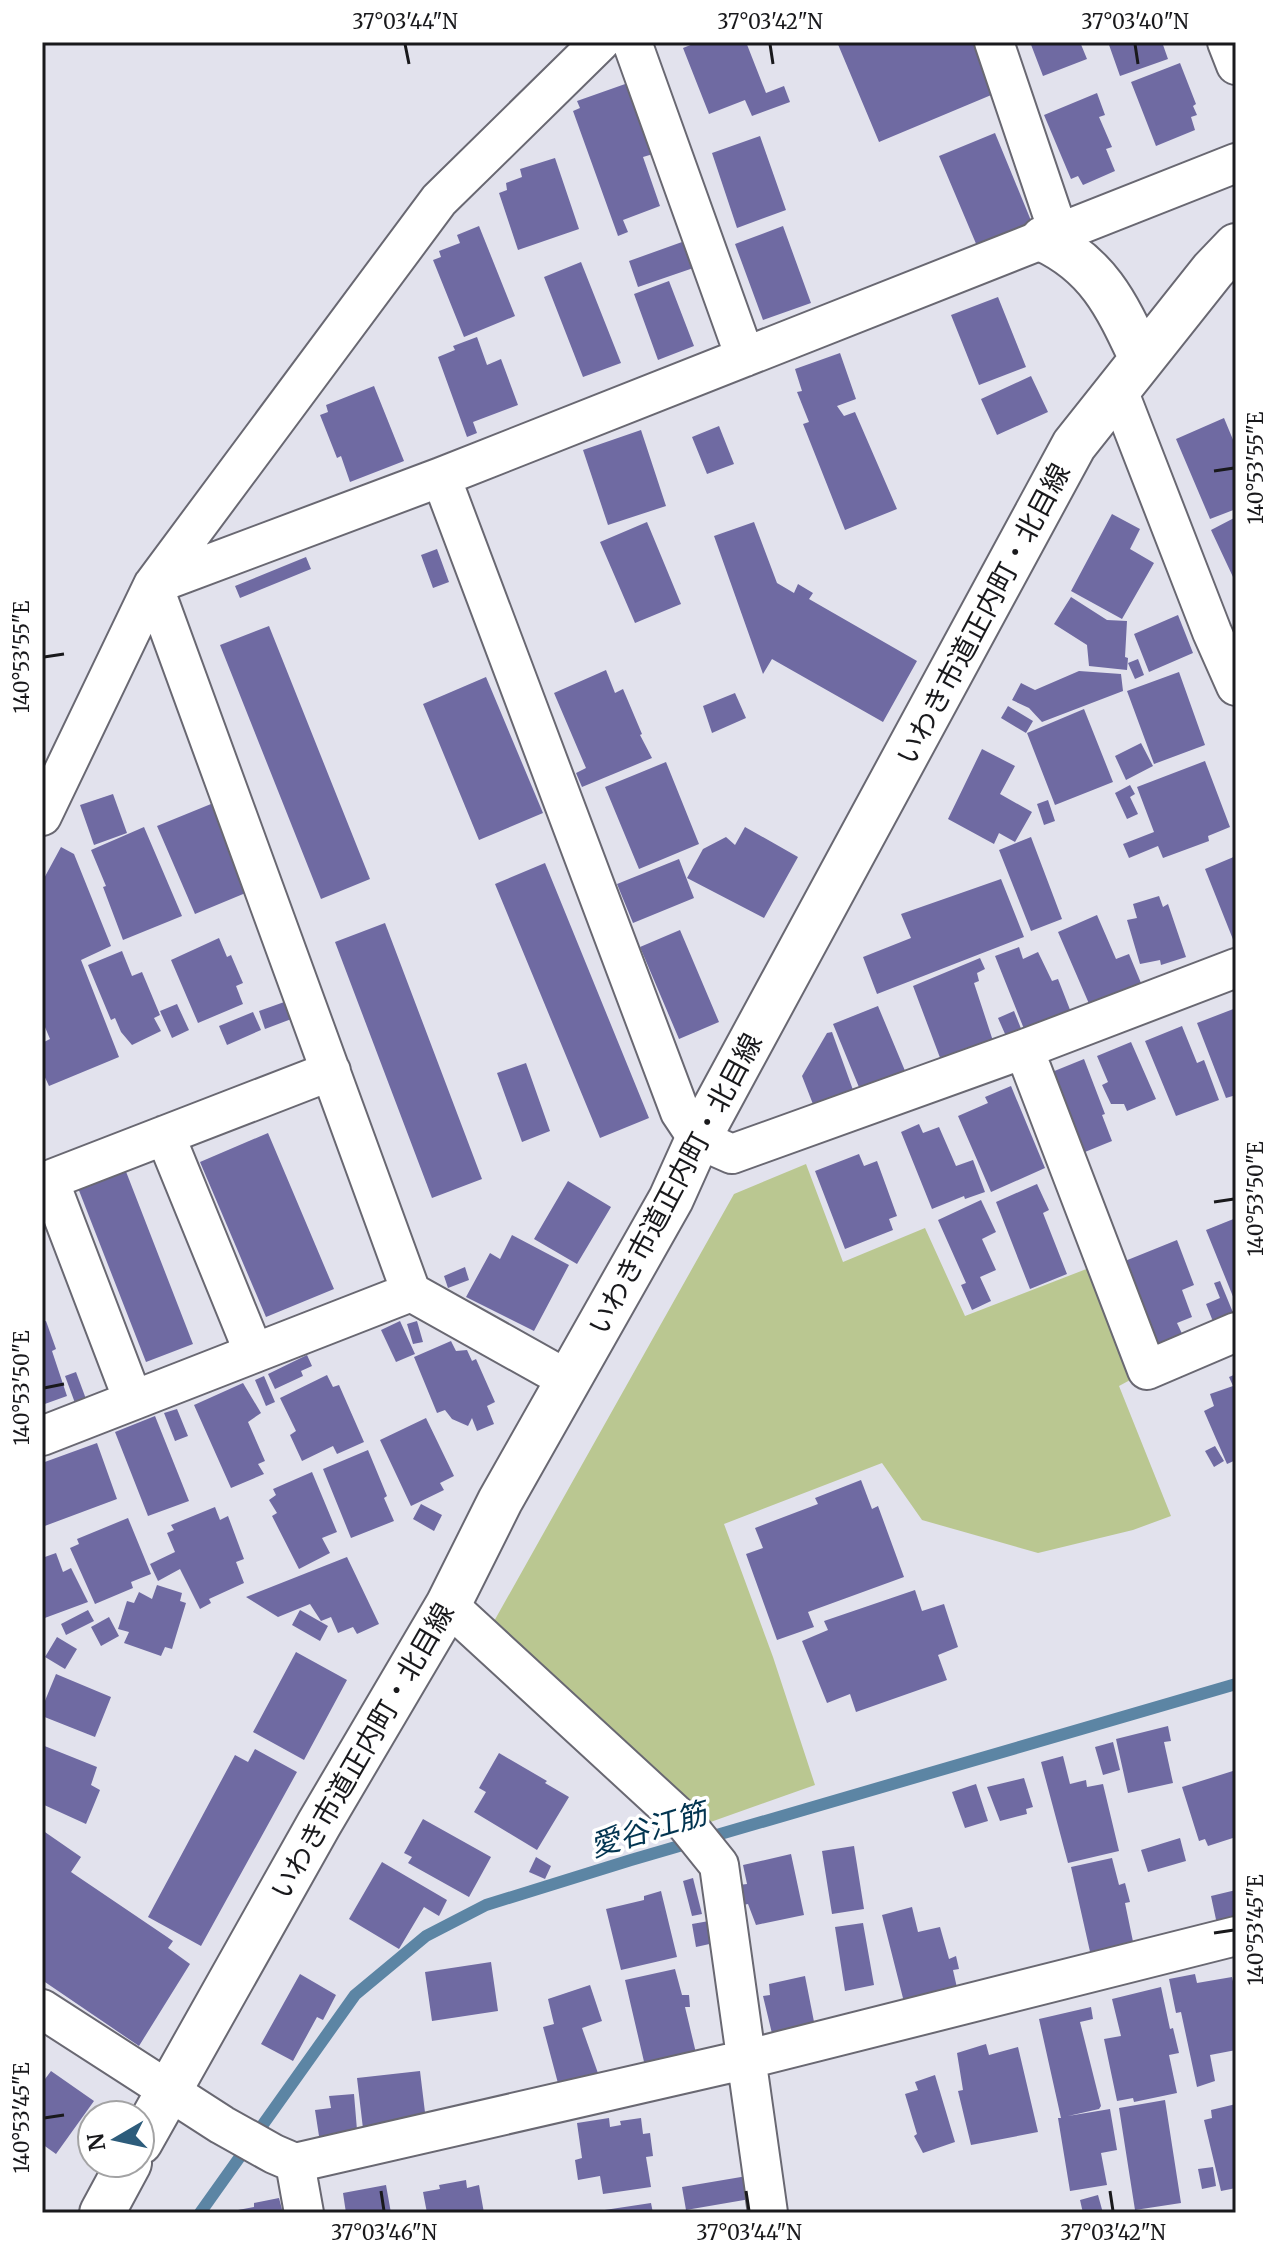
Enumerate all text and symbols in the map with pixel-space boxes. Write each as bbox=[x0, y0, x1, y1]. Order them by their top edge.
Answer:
text: 37°03'44"N bbox=[352, 9, 458, 34]
text: 37°03'42"N bbox=[717, 9, 823, 34]
text: 37°03'40"N bbox=[1081, 9, 1189, 34]
text: 140°53'55"E bbox=[1243, 412, 1268, 524]
street label: いわき市道正内町・北目線 bbox=[888, 457, 1078, 771]
text: 140°53'55"E bbox=[9, 601, 34, 713]
street label: いわき市道正内町・北目線 bbox=[580, 1027, 770, 1341]
text: 140°53'50"E bbox=[1243, 1141, 1268, 1256]
text: 140°53'50"E bbox=[9, 1330, 34, 1445]
street label: いわき市道正内町・北目線 bbox=[262, 1597, 462, 1905]
water label: 愛谷江筋 bbox=[585, 1792, 715, 1865]
text: 140°53'45"E bbox=[1243, 1874, 1268, 1985]
text: 140°53'45"E bbox=[9, 2062, 34, 2173]
north arrow bbox=[76, 2099, 156, 2179]
text: N bbox=[81, 2131, 111, 2153]
text: 37°03'46"N bbox=[331, 2220, 437, 2245]
text: 37°03'44"N bbox=[696, 2220, 802, 2245]
text: 37°03'42"N bbox=[1060, 2220, 1166, 2245]

